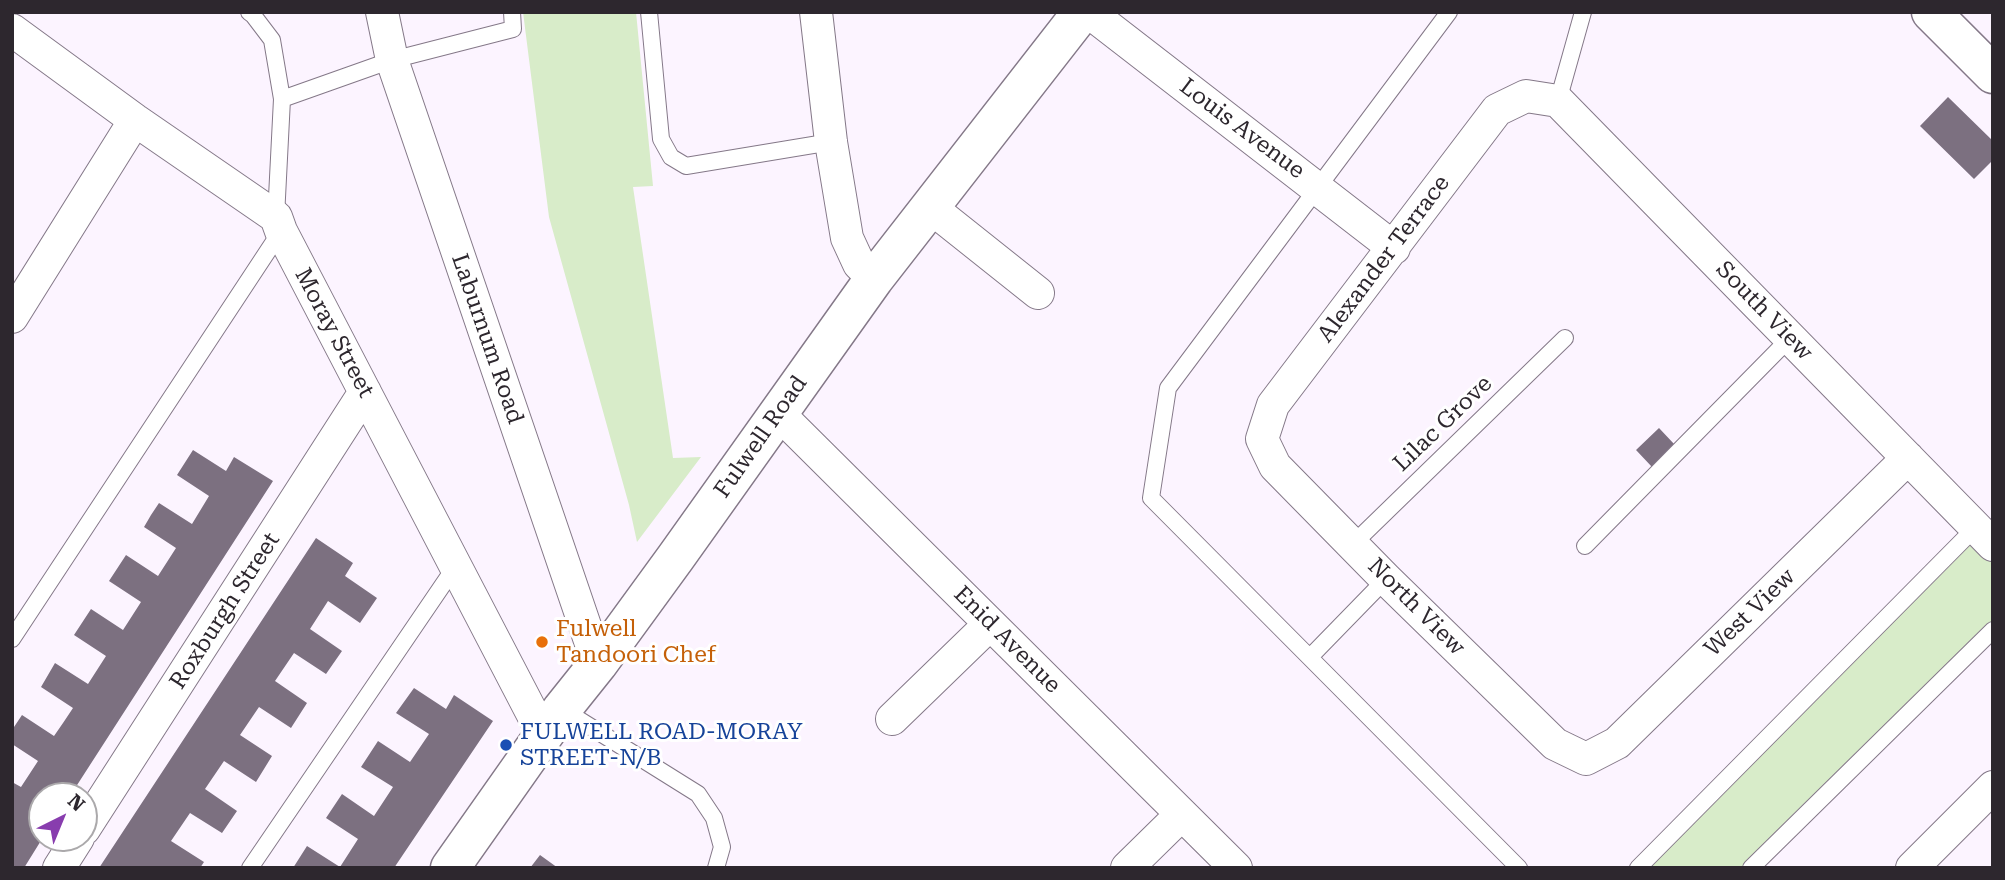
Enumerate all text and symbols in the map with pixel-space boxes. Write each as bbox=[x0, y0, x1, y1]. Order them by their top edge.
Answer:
street label: Louis Avenue bbox=[1174, 73, 1310, 185]
street label: Alexander Terrace bbox=[1312, 170, 1456, 348]
street label: Laburnum Road bbox=[445, 250, 529, 428]
street label: South View bbox=[1710, 256, 1818, 366]
street label: Moray Street bbox=[288, 264, 380, 402]
street label: Lilac Grove bbox=[1388, 370, 1498, 478]
street label: Fulwell Road bbox=[709, 371, 813, 503]
street label: Roxburgh Street bbox=[164, 528, 286, 694]
street label: North View bbox=[1362, 553, 1470, 661]
street label: West View bbox=[1699, 563, 1801, 663]
street label: Enid Avenue bbox=[948, 581, 1066, 699]
place label: Fulwell Tandoori Chef bbox=[556, 615, 716, 669]
marker: Fulwell Tandoori Chef bbox=[534, 634, 550, 650]
place label: FULWELL ROAD-MORAY STREET-N/B bbox=[520, 718, 803, 772]
marker: FULWELL ROAD-MORAY STREET-N/B bbox=[498, 737, 514, 753]
north arrow bbox=[28, 782, 98, 852]
text: N bbox=[63, 789, 89, 816]

